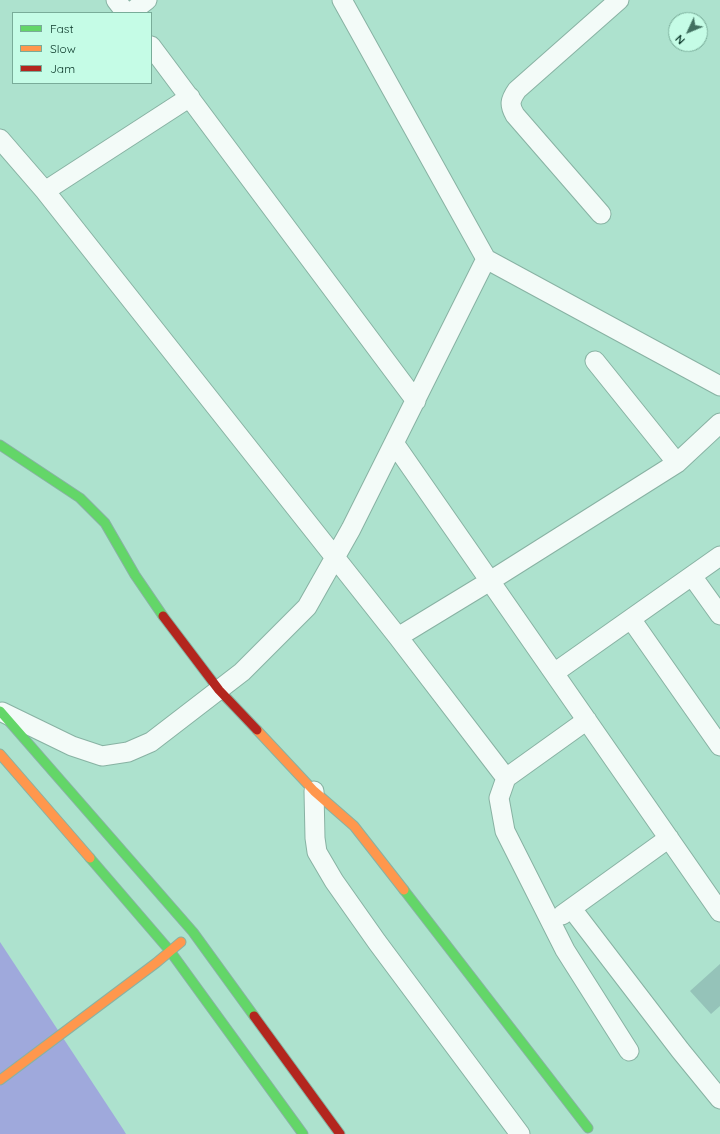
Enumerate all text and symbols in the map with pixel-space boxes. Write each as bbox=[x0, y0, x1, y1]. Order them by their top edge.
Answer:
legend bbox=[12, 12, 152, 84]
north arrow bbox=[668, 12, 708, 52]
text: Fast bbox=[50, 21, 74, 36]
text: N bbox=[672, 32, 688, 47]
text: Slow bbox=[50, 41, 76, 56]
text: Jam bbox=[50, 61, 75, 76]

